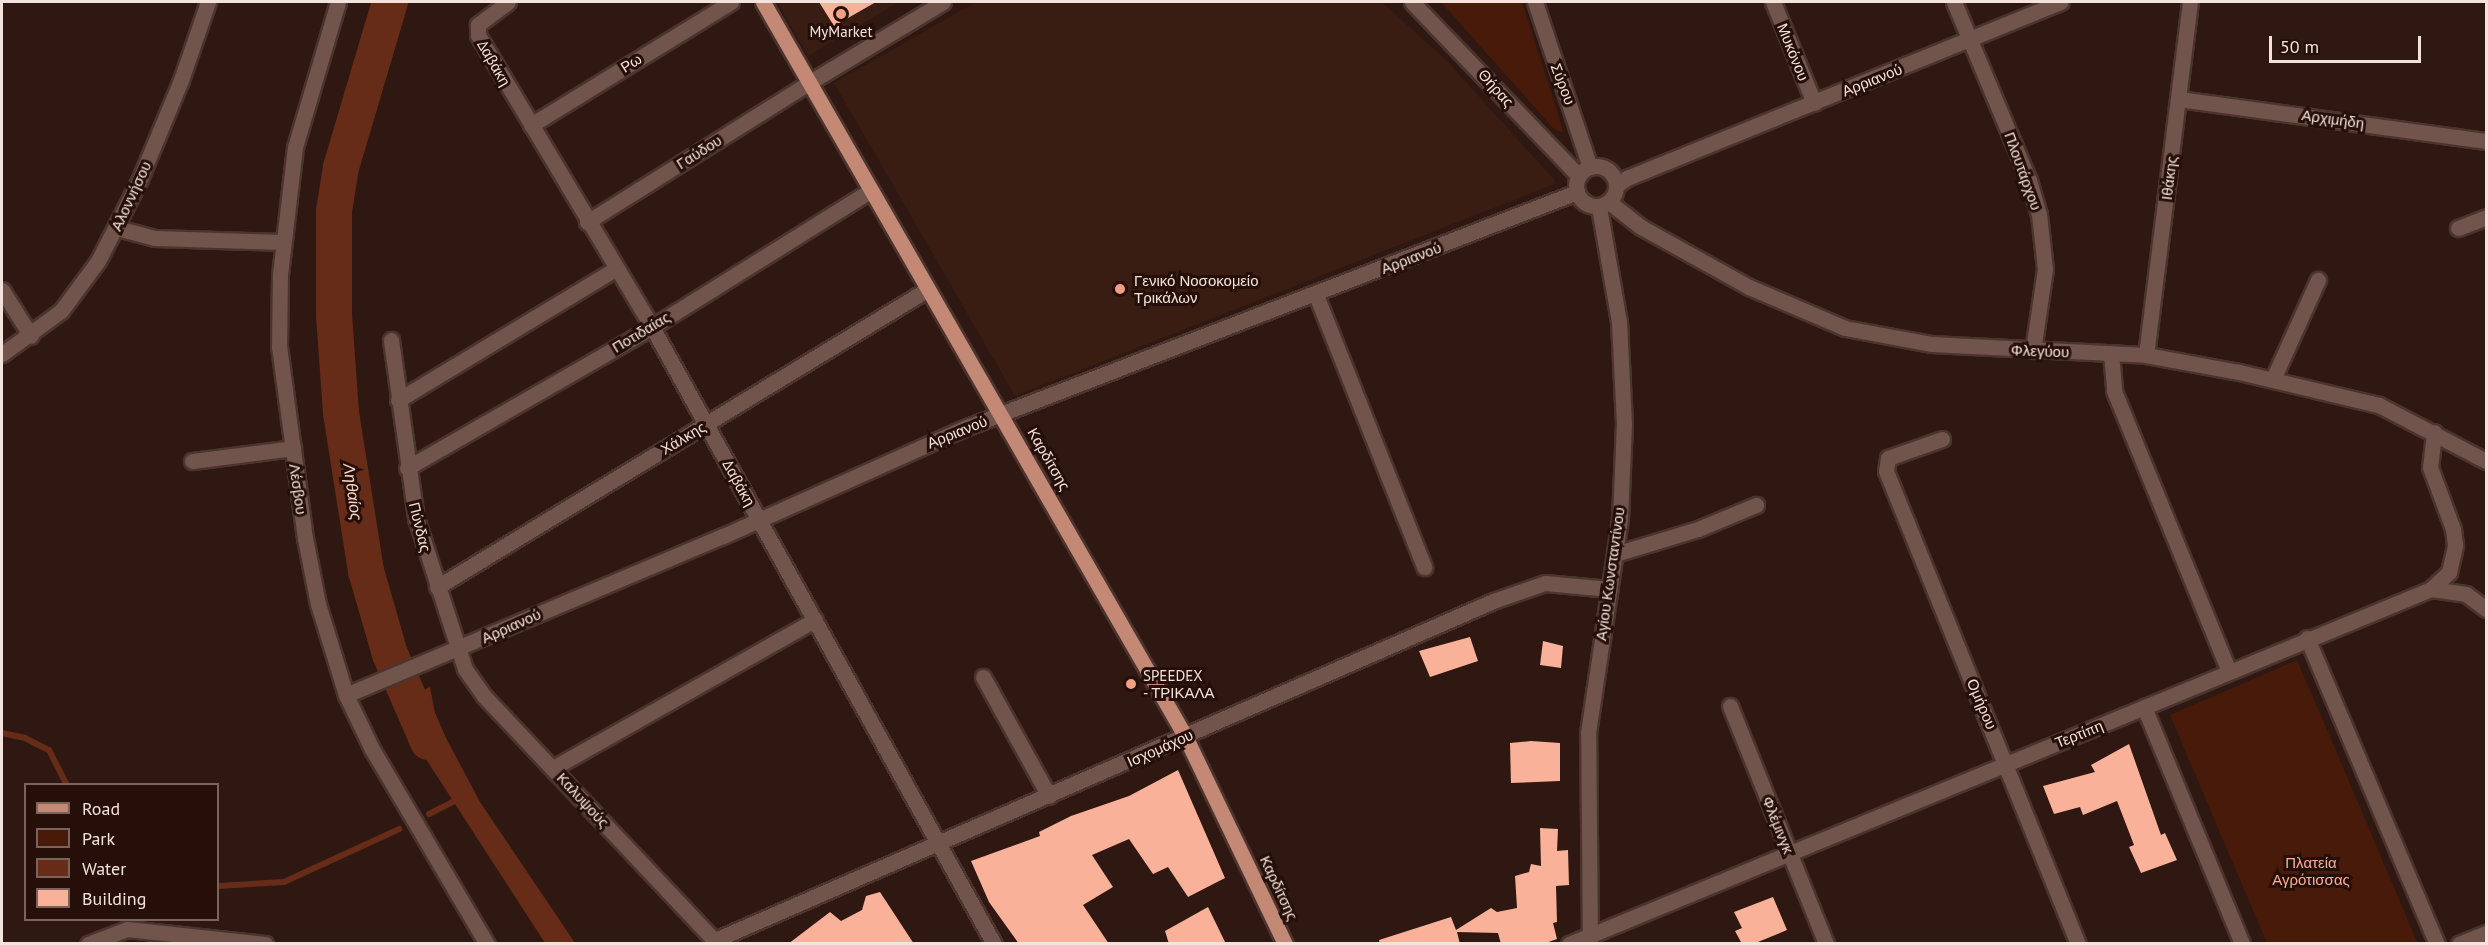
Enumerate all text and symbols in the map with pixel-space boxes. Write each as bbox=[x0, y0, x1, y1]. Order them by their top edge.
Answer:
marker: MyMarket bbox=[834, 7, 848, 21]
street label: Μυκόνου bbox=[1773, 21, 1813, 83]
place label: MyMarket bbox=[810, 23, 872, 41]
scale bar bbox=[2272, 24, 2424, 62]
text: 50 m bbox=[2280, 35, 2319, 58]
street label: Δαβάκη bbox=[474, 37, 514, 89]
street label: Ρω bbox=[617, 50, 645, 76]
street label: Αρριανού bbox=[1839, 60, 1905, 100]
street label: Σύρου bbox=[1547, 61, 1579, 107]
street label: Θήρας bbox=[1474, 65, 1518, 111]
street label: Αρχιμήδη bbox=[2301, 106, 2365, 132]
street label: Πλουτάρχου bbox=[2001, 130, 2045, 212]
street label: Γαύδου bbox=[673, 131, 725, 173]
street label: Ιθάκης bbox=[2157, 155, 2181, 201]
street label: Αλοννήσου bbox=[107, 158, 155, 234]
street label: Αρριανού bbox=[1378, 238, 1444, 278]
place label: Γενικό Νοσοκομείο Τρικάλων bbox=[1134, 271, 1259, 306]
marker: Γενικό Νοσοκομείο Τρικάλων bbox=[1111, 280, 1129, 298]
street label: Ποτιδαίας bbox=[609, 308, 673, 356]
street label: Φλεγύου bbox=[2011, 341, 2069, 361]
street label: Αρριανού bbox=[924, 412, 990, 452]
street label: Χάλκης bbox=[657, 418, 709, 458]
street label: Καρδίτσης bbox=[1024, 425, 1074, 493]
street label: Δαβάκη bbox=[719, 457, 759, 509]
street label: Λέσβου bbox=[286, 462, 310, 516]
water label: Ληθαίος bbox=[339, 462, 367, 522]
street label: Πύνδας bbox=[405, 500, 435, 554]
street label: Αγίου Κωνσταντίνου bbox=[1592, 506, 1628, 642]
street label: Αρριανού bbox=[479, 605, 543, 647]
place label: SPEEDEX - ΤΡΙΚΑΛΑ bbox=[1143, 666, 1216, 701]
street label: Ομήρου bbox=[1963, 676, 2001, 732]
marker: SPEEDEX - ΤΡΙΚΑΛΑ bbox=[1124, 677, 1138, 691]
street label: Τερτίπη bbox=[2052, 716, 2106, 752]
street label: Ισχομάχου bbox=[1124, 726, 1196, 770]
street label: Καλυψούς bbox=[553, 769, 613, 831]
legend bbox=[24, 783, 219, 921]
street label: Φλέμινγκ bbox=[1758, 794, 1798, 856]
text: Road bbox=[82, 797, 120, 820]
text: Park bbox=[82, 827, 115, 850]
street label: Καρδίτσης bbox=[1256, 853, 1302, 923]
park label: Πλατεία Αγρότισσας bbox=[2272, 853, 2350, 888]
text: Water bbox=[82, 857, 126, 880]
text: Building bbox=[82, 887, 146, 910]

